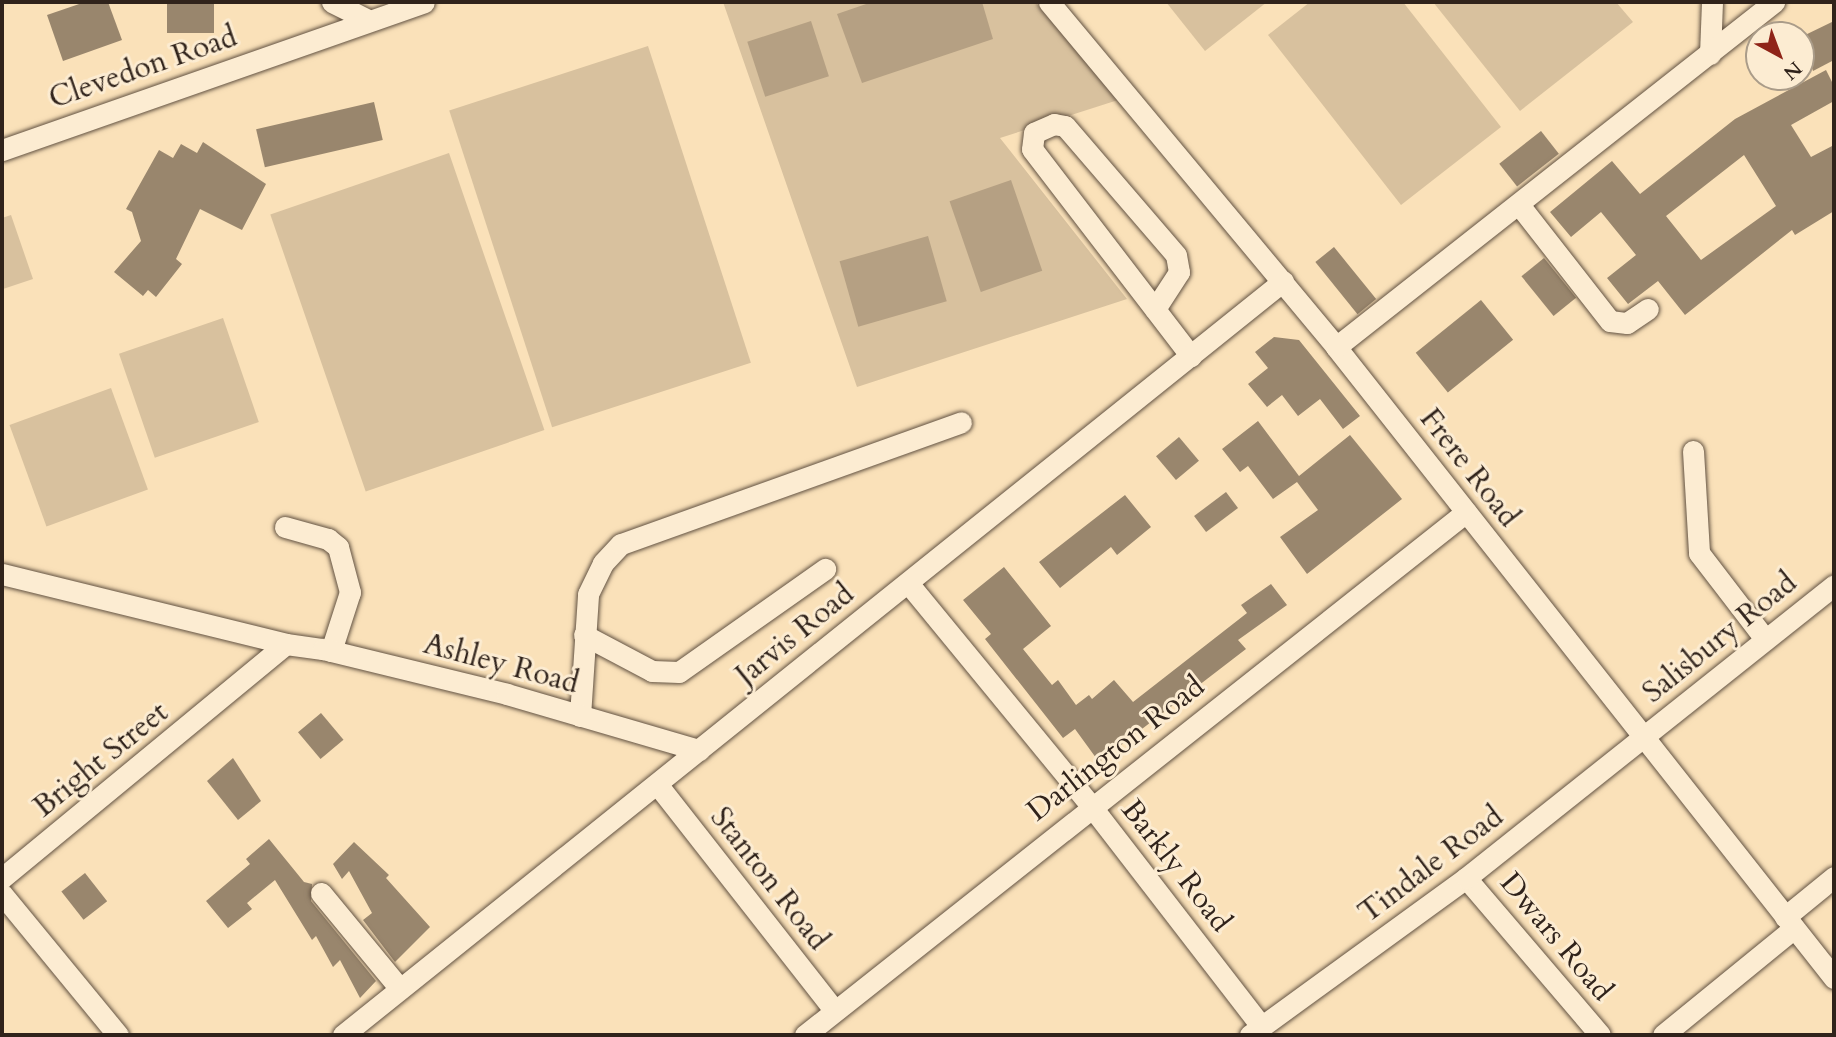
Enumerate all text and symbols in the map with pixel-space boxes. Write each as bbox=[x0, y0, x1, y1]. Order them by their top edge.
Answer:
street label: Clevedon Road bbox=[44, 19, 242, 117]
north arrow bbox=[1745, 21, 1815, 91]
text: N bbox=[1778, 55, 1807, 86]
street label: Frere Road bbox=[1412, 402, 1526, 534]
street label: Salisbury Road bbox=[1636, 565, 1804, 711]
street label: Jarvis Road bbox=[729, 576, 861, 694]
street label: Ashley Road bbox=[420, 626, 582, 702]
street label: Darlington Road bbox=[1020, 669, 1212, 829]
street label: Bright Street bbox=[26, 695, 176, 825]
street label: Barkly Road bbox=[1113, 793, 1239, 939]
street label: Tindale Road bbox=[1352, 799, 1510, 931]
street label: Stanton Road bbox=[702, 800, 836, 958]
street label: Dwars Road bbox=[1492, 866, 1620, 1008]

